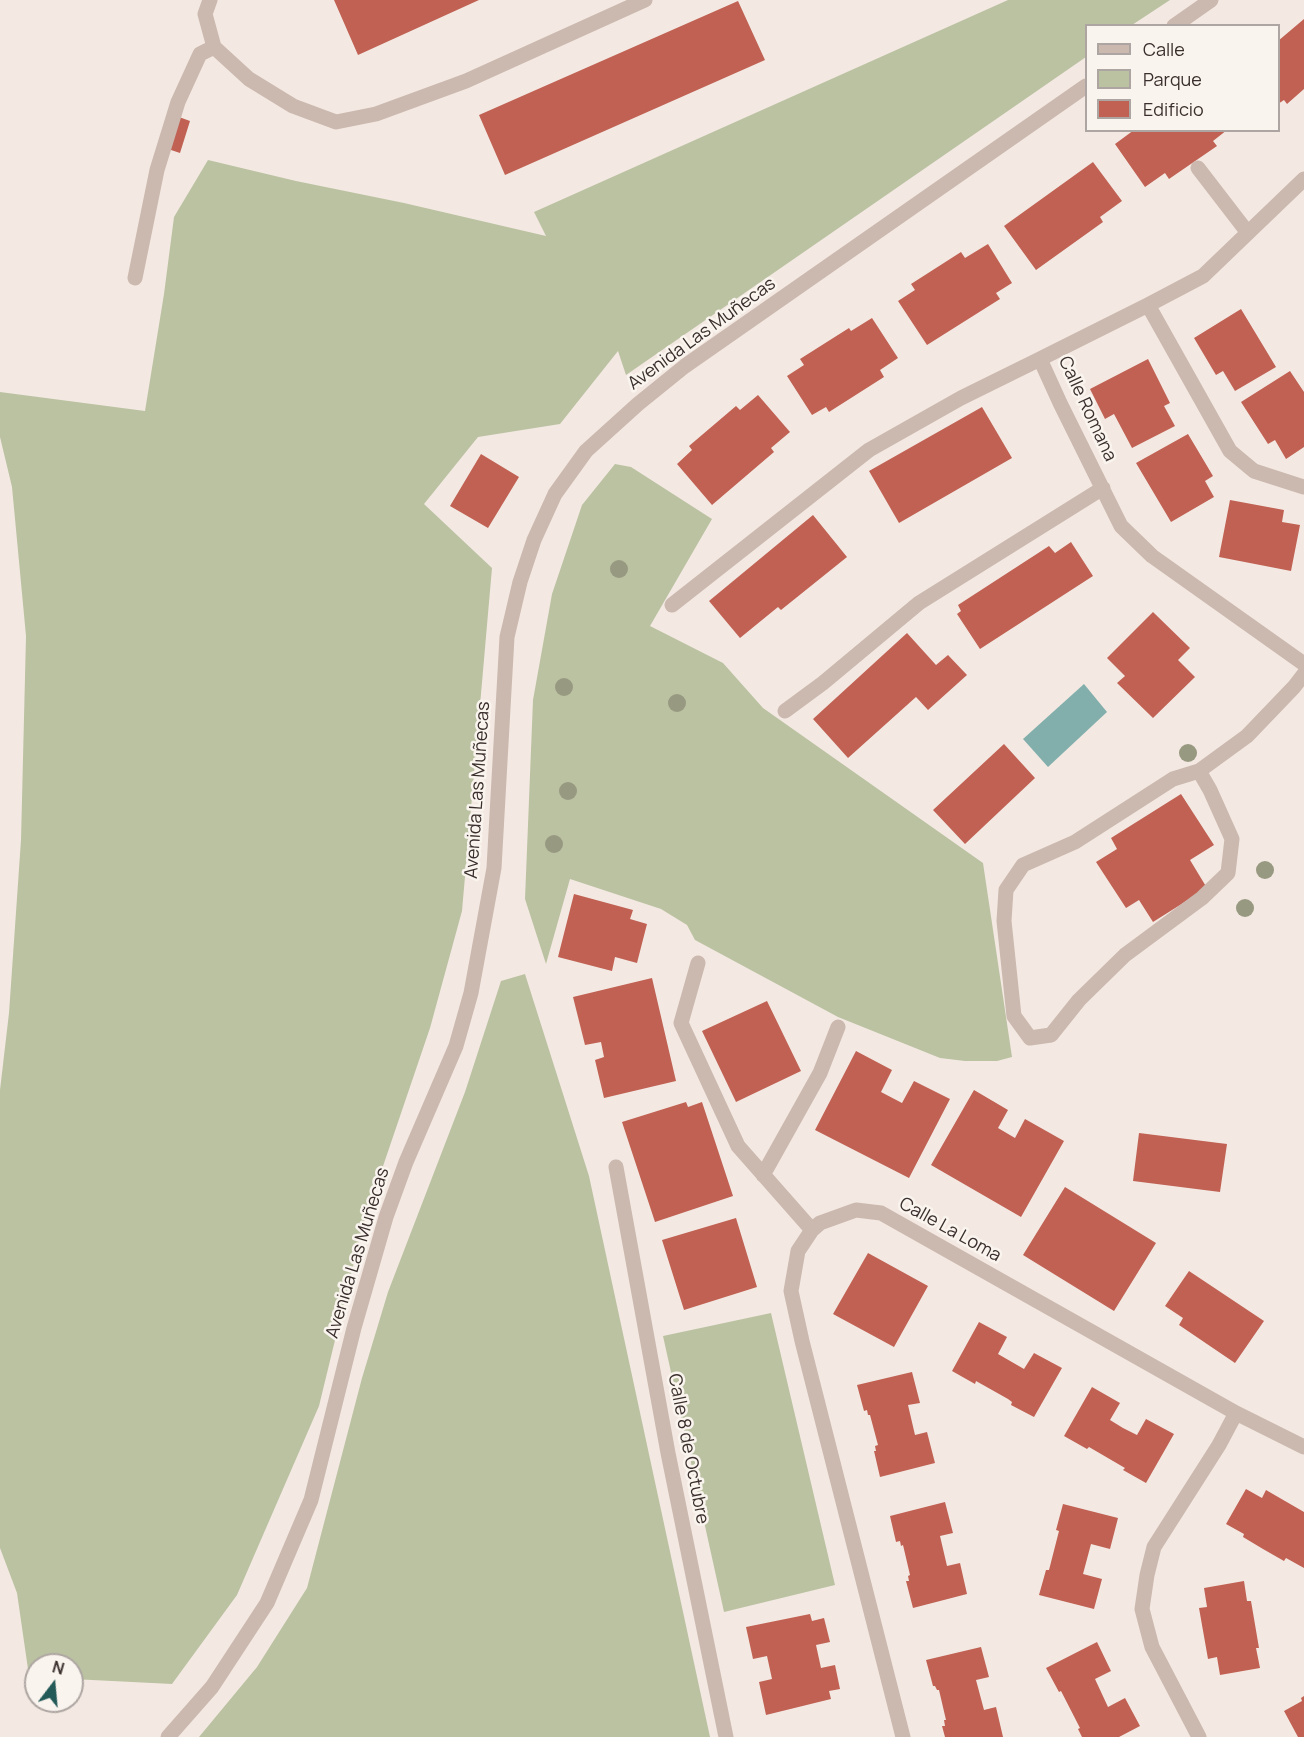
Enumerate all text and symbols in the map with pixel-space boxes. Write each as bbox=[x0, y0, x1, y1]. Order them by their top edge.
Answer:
legend bbox=[1085, 24, 1280, 132]
text: Calle bbox=[1143, 37, 1185, 61]
text: Parque bbox=[1143, 67, 1202, 91]
text: Edificio bbox=[1143, 97, 1204, 121]
street label: Avenida Las Muñecas bbox=[624, 273, 780, 395]
street label: Calle Romana bbox=[1053, 353, 1121, 465]
street label: Avenida Las Muñecas bbox=[461, 701, 495, 879]
street label: Avenida Las Muñecas bbox=[322, 1165, 394, 1341]
street label: Calle La Loma bbox=[895, 1193, 1005, 1267]
street label: Calle 8 de Octubre bbox=[663, 1372, 713, 1526]
north arrow bbox=[24, 1653, 84, 1713]
text: N bbox=[50, 1655, 67, 1680]

